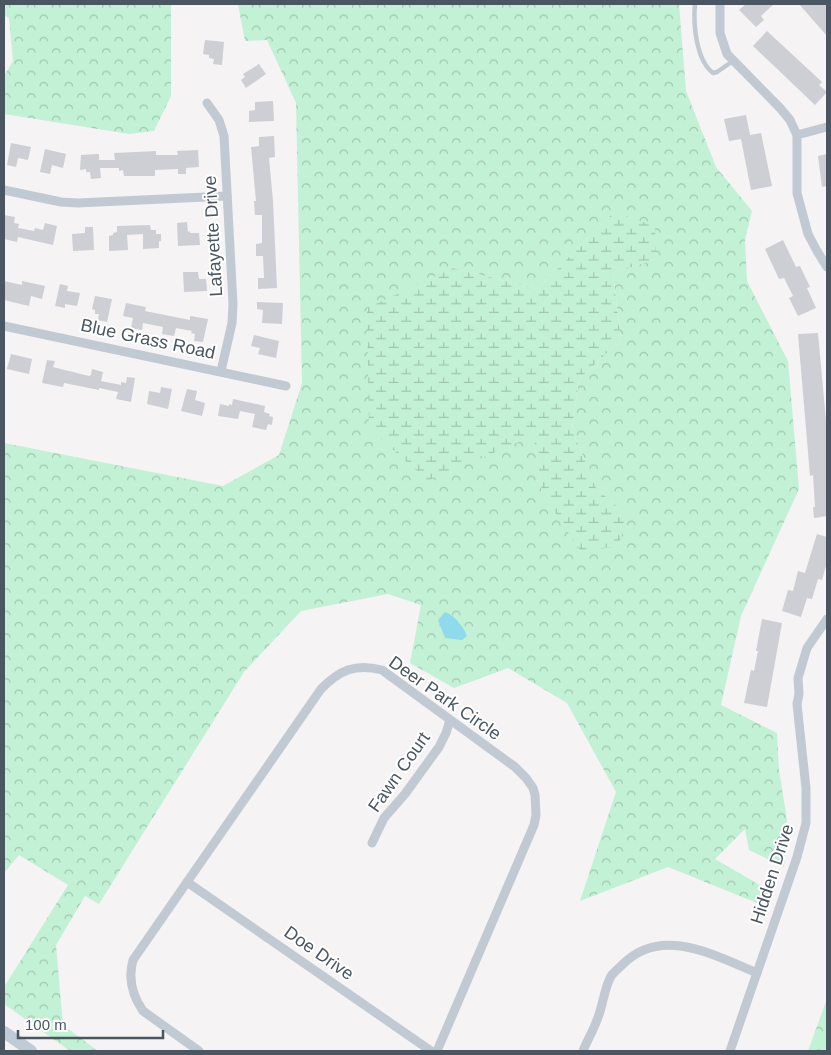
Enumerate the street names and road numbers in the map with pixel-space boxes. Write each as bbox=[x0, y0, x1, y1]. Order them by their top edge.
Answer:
street label: Lafayette Drive bbox=[200, 175, 226, 297]
street label: Blue Grass Road bbox=[79, 315, 217, 363]
street label: Deer Park Circle bbox=[385, 652, 505, 744]
street label: Fawn Court bbox=[364, 728, 434, 816]
street label: Hidden Drive bbox=[746, 821, 798, 927]
street label: Doe Drive bbox=[280, 922, 358, 984]

